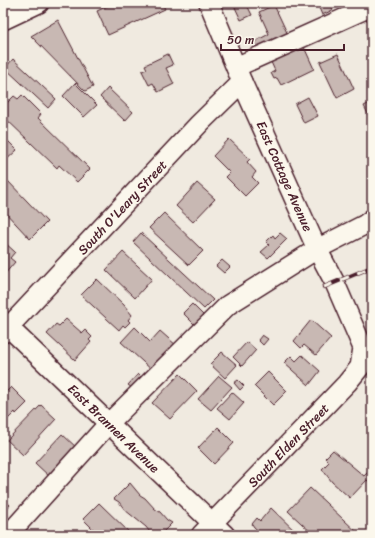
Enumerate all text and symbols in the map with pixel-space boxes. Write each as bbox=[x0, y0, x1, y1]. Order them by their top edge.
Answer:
scale bar bbox=[221, 26, 344, 52]
text: 50 m bbox=[227, 29, 254, 51]
street label: East Cottage Avenue bbox=[250, 117, 319, 236]
street label: South O'Leary Street bbox=[72, 154, 173, 260]
street label: East Brannen Avenue bbox=[62, 378, 165, 479]
street label: South Elden Street bbox=[242, 398, 335, 493]

